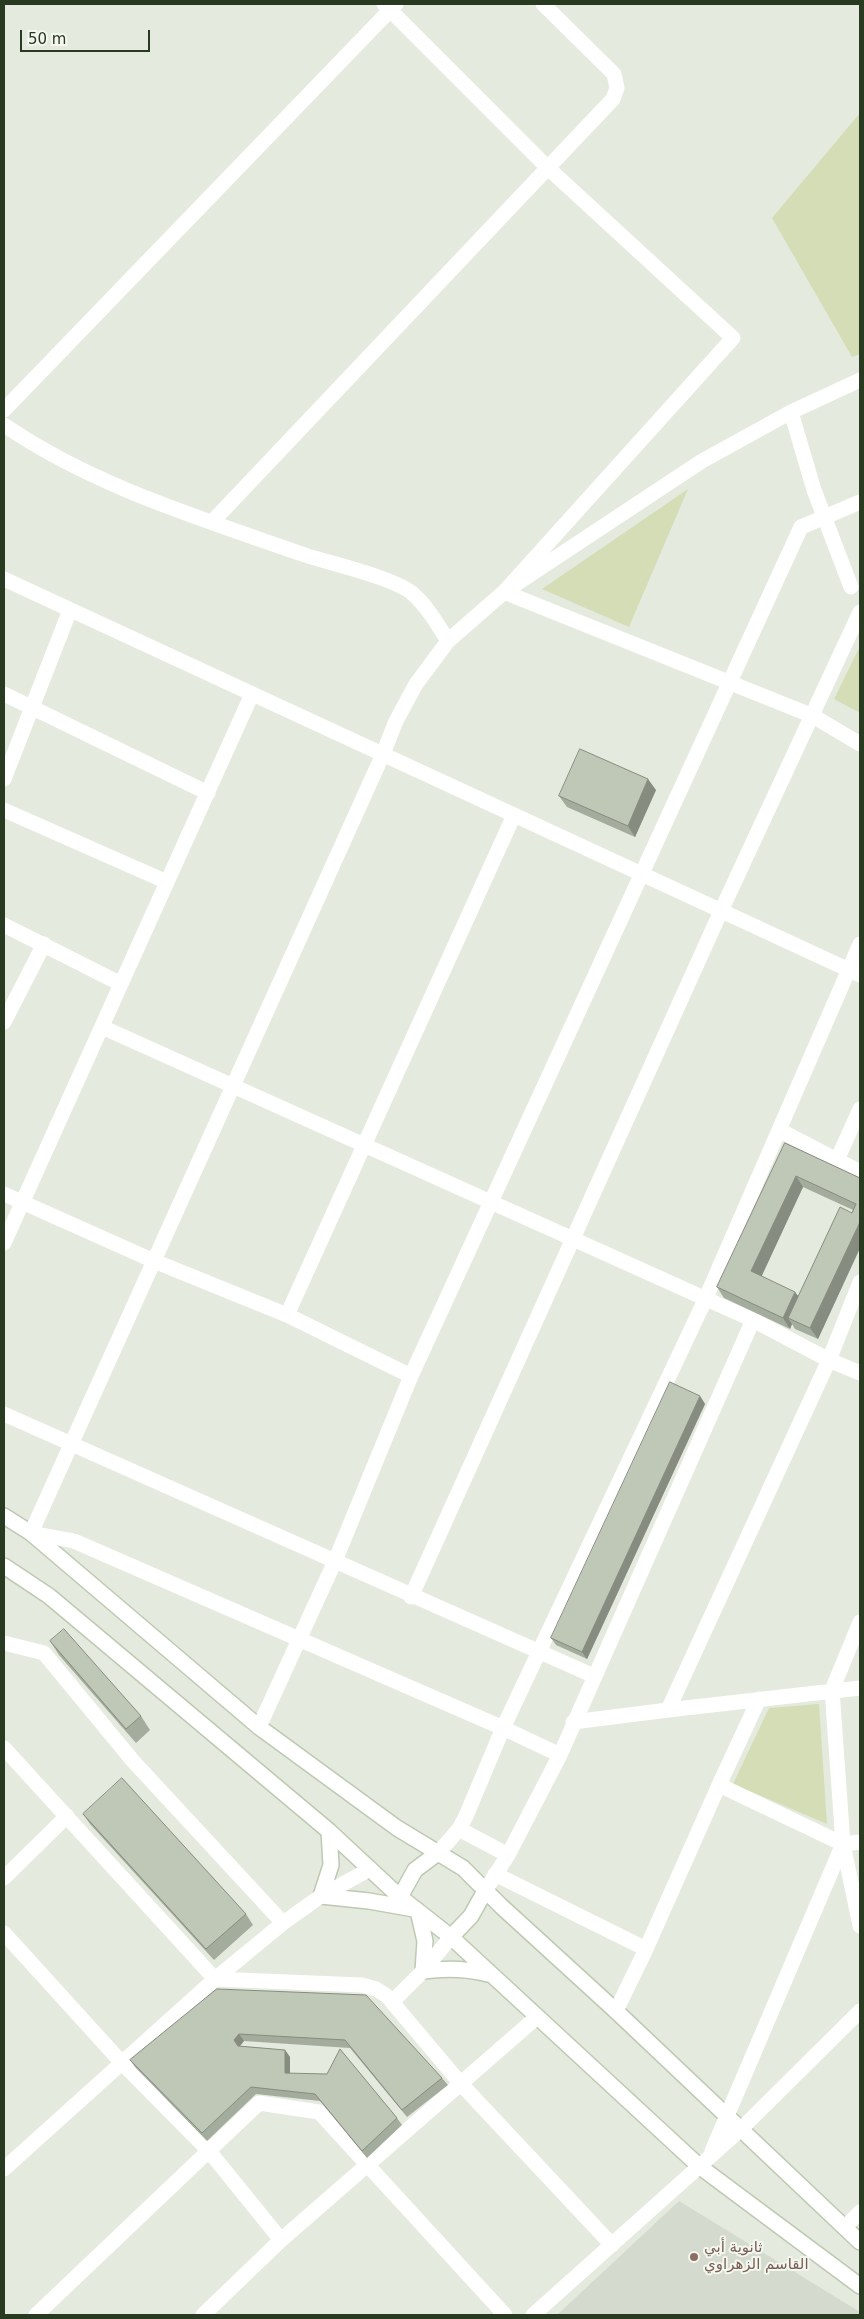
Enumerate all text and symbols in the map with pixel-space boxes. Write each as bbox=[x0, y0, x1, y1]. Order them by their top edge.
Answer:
scale bar bbox=[22, 20, 152, 52]
text: 50 m bbox=[28, 30, 66, 48]
place label: ثانوية أبي القاسم الزهراوي bbox=[704, 2239, 809, 2274]
marker: ثانوية أبي القاسم الزهراوي bbox=[688, 2251, 700, 2263]

